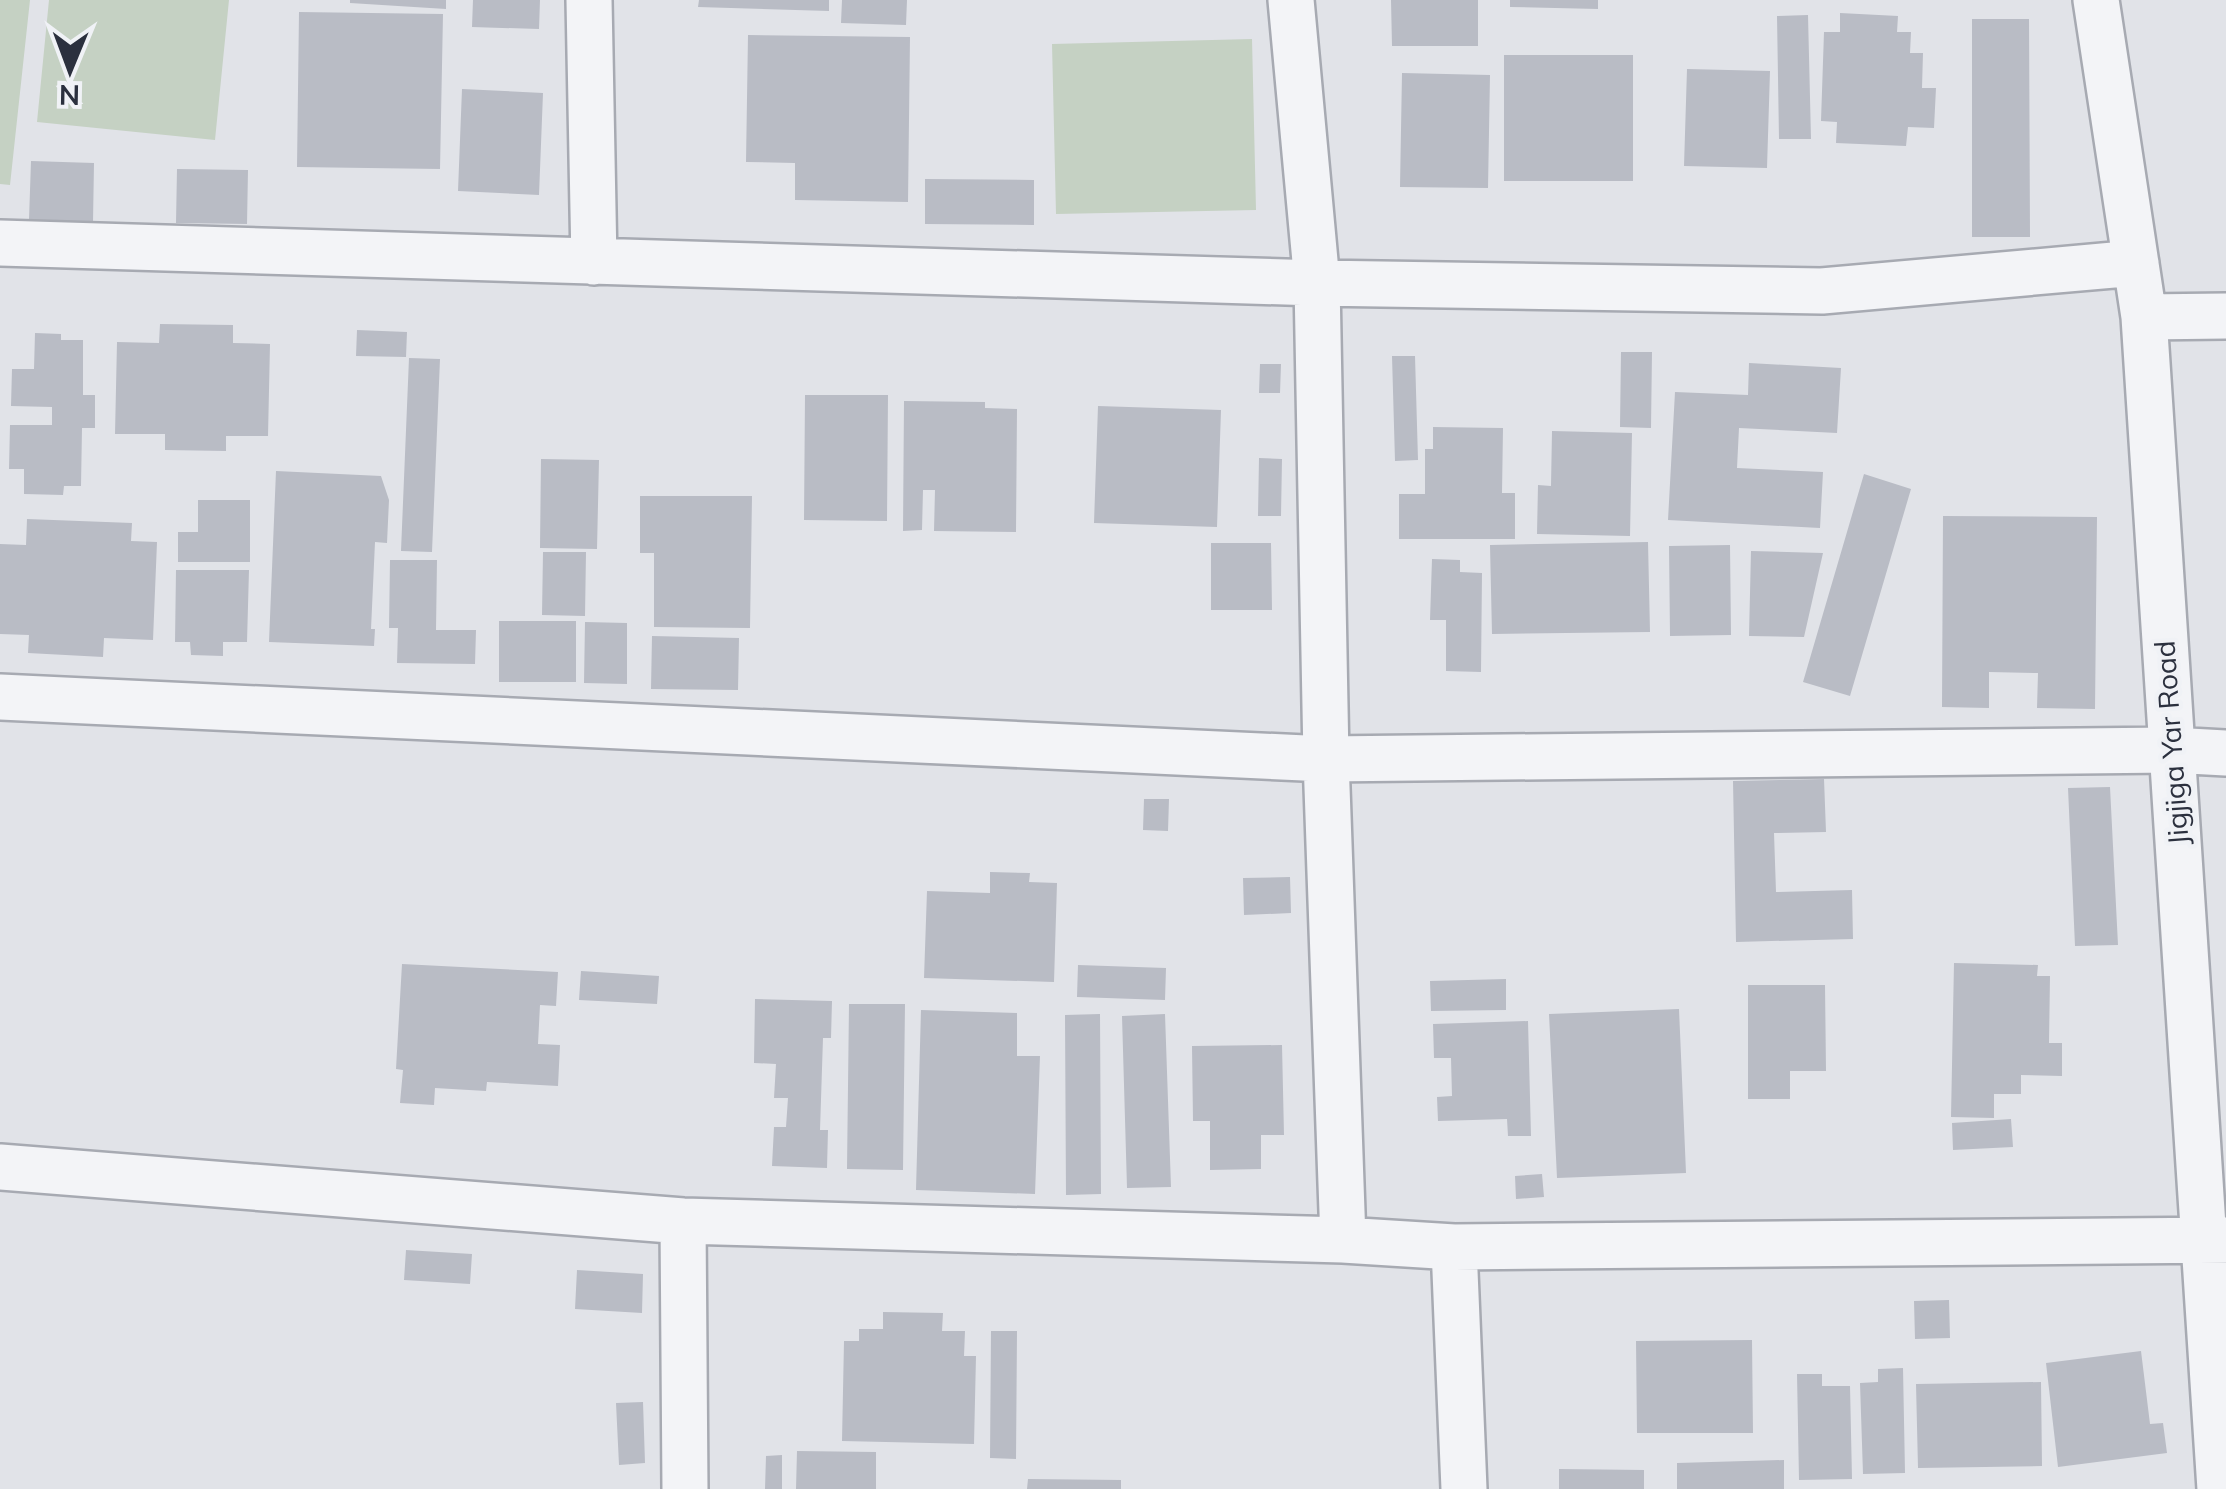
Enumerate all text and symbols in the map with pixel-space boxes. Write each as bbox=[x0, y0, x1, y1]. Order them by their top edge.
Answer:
north arrow bbox=[20, 20, 120, 120]
text: N bbox=[59, 78, 80, 113]
street label: Jigjiga Yar Road bbox=[2146, 640, 2196, 846]

